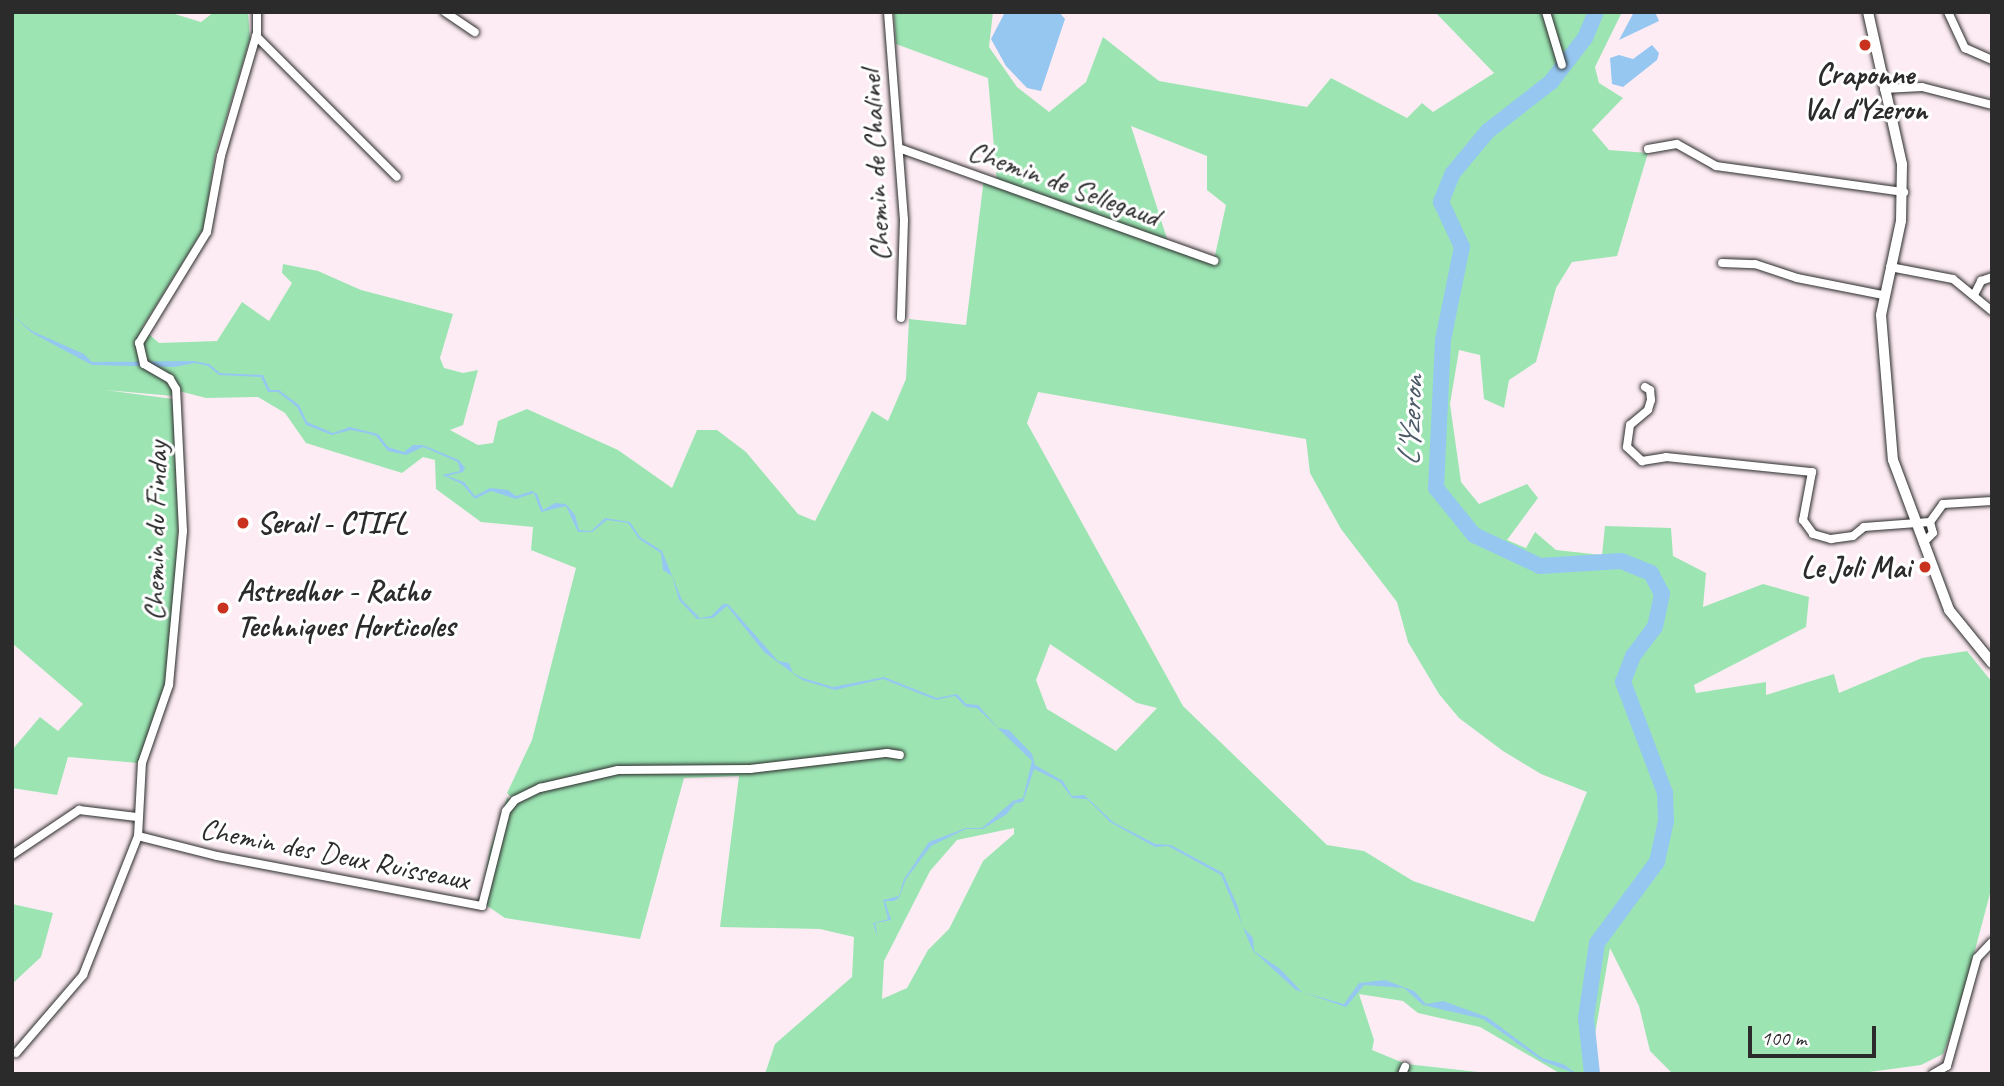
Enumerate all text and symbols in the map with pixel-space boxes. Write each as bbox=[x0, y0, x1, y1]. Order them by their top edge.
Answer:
marker: Craponne Val d'Yzeron bbox=[1857, 37, 1873, 53]
place label: Craponne Val d'Yzeron bbox=[1803, 56, 1927, 126]
street label: Chemin de Chalinel bbox=[852, 69, 898, 263]
street label: Chemin de Sellegaud bbox=[963, 132, 1165, 234]
water label: L'Yzeron bbox=[1389, 375, 1433, 467]
street label: Chemin du Finday bbox=[135, 441, 175, 621]
place label: Serail - CTIFL bbox=[257, 505, 407, 541]
marker: Serail - CTIFL bbox=[235, 515, 251, 531]
place label: Le Joli Mai bbox=[1801, 549, 1911, 585]
marker: Le Joli Mai bbox=[1917, 559, 1933, 575]
place label: Astredhor - Ratho Techniques Horticoles bbox=[237, 573, 456, 644]
marker: Astredhor - Ratho Techniques Horticoles bbox=[215, 600, 231, 616]
street label: Chemin des Deux Ruisseaux bbox=[197, 810, 473, 898]
scale bar bbox=[1752, 1012, 1880, 1056]
text: 100 m bbox=[1761, 1025, 1806, 1051]

